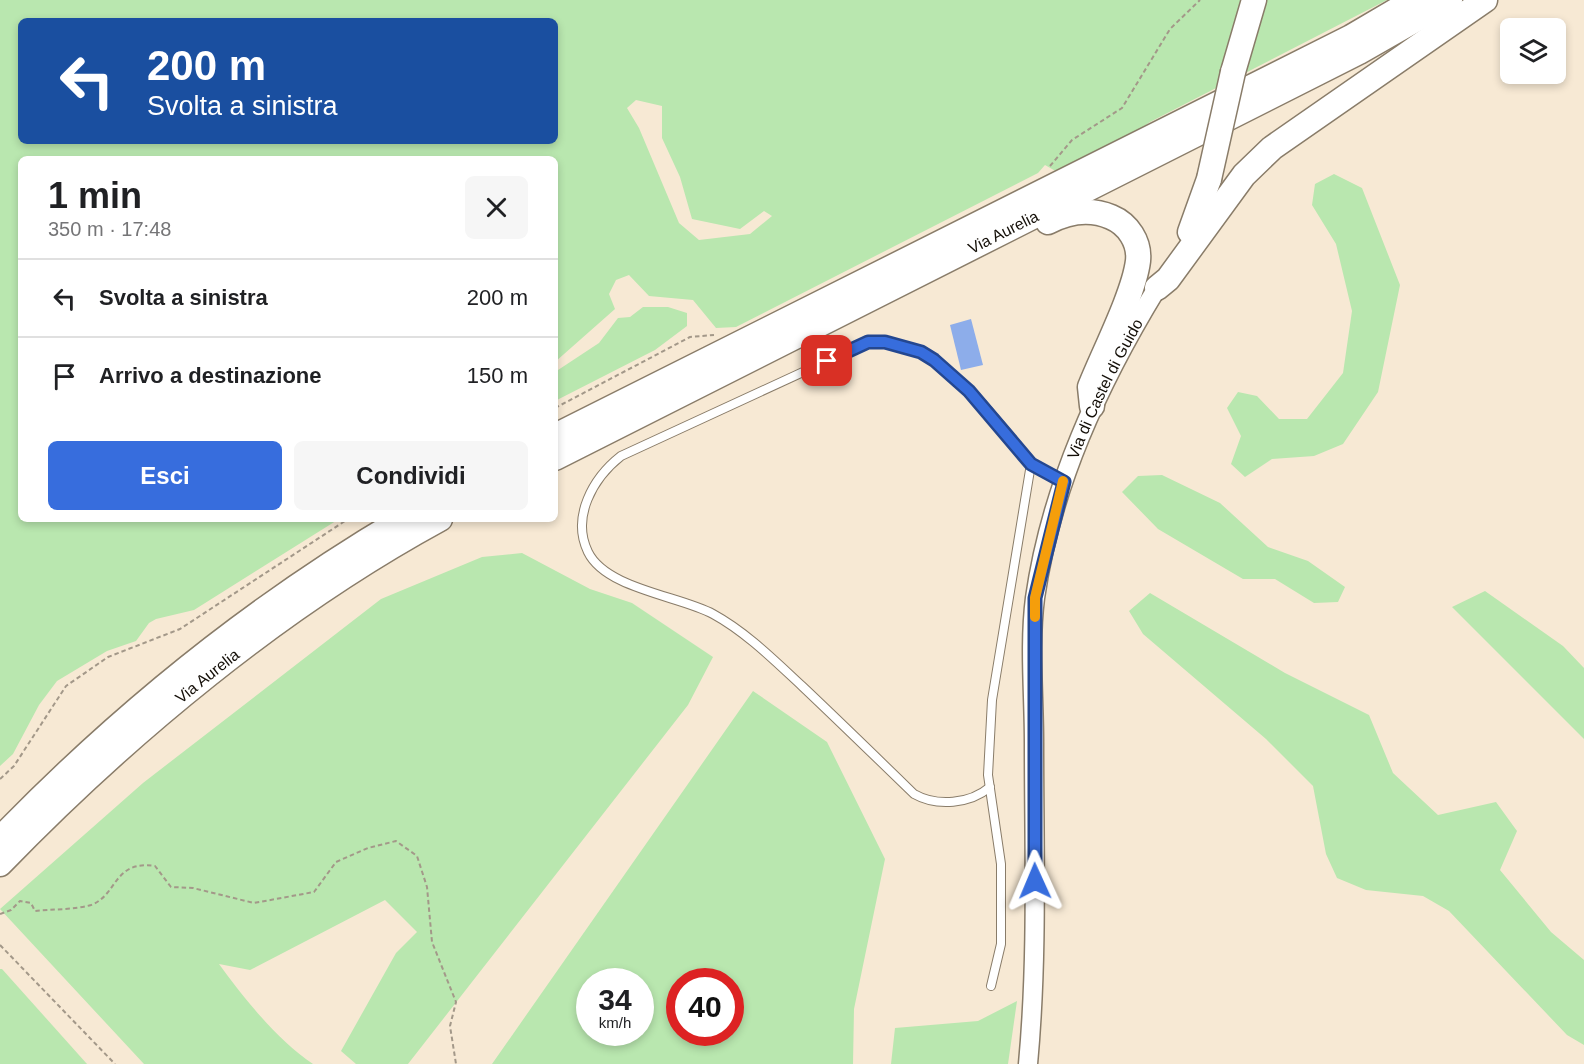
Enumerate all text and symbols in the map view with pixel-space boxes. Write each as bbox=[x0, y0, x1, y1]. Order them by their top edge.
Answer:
map controls bbox=[1500, 18, 1566, 84]
button: layers bbox=[1500, 18, 1566, 84]
icon: left bbox=[48, 42, 126, 120]
text: 200 m bbox=[147, 42, 266, 89]
text: Svolta a sinistra bbox=[147, 91, 338, 121]
text: 1 min bbox=[48, 175, 142, 216]
button: close bbox=[465, 176, 528, 239]
street label: Via Aurelia bbox=[965, 207, 1041, 256]
text: 350 m · 17:48 bbox=[48, 218, 171, 240]
icon: left bbox=[48, 282, 81, 315]
text: Svolta a sinistra bbox=[99, 285, 268, 310]
text: 200 m bbox=[467, 285, 528, 310]
street label: Via di Castel di Guido bbox=[1064, 315, 1146, 461]
pin bbox=[801, 335, 852, 386]
icon: arrive bbox=[810, 344, 843, 377]
icon: arrive bbox=[48, 360, 81, 393]
text: Arrivo a destinazione bbox=[99, 363, 322, 388]
text: 150 m bbox=[467, 363, 528, 388]
button: Esci bbox=[48, 441, 282, 510]
button: Condividi bbox=[294, 441, 528, 510]
street label: Via Aurelia bbox=[172, 645, 242, 706]
position arrow bbox=[1003, 849, 1067, 913]
speed limit sign: 40 bbox=[666, 968, 744, 1046]
text: 34 bbox=[598, 983, 632, 1016]
text: km/h bbox=[599, 1014, 631, 1031]

